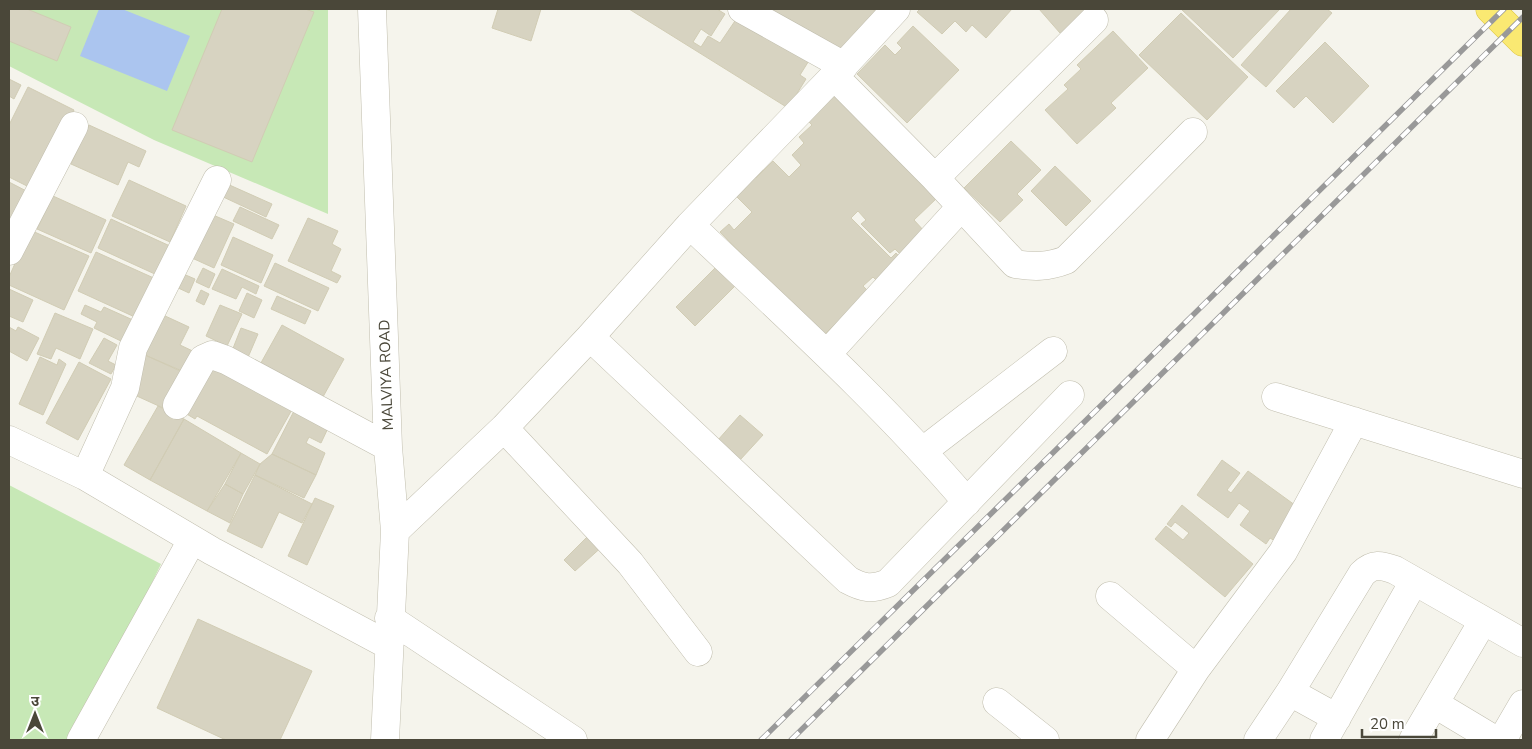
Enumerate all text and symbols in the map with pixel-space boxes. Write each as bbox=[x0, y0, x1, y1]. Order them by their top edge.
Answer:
street label: MALVIYA ROAD bbox=[374, 319, 398, 431]
north arrow bbox=[10, 689, 60, 739]
text: उ bbox=[31, 692, 40, 711]
scale bar bbox=[1362, 706, 1436, 738]
text: 20 m bbox=[1370, 714, 1405, 734]

